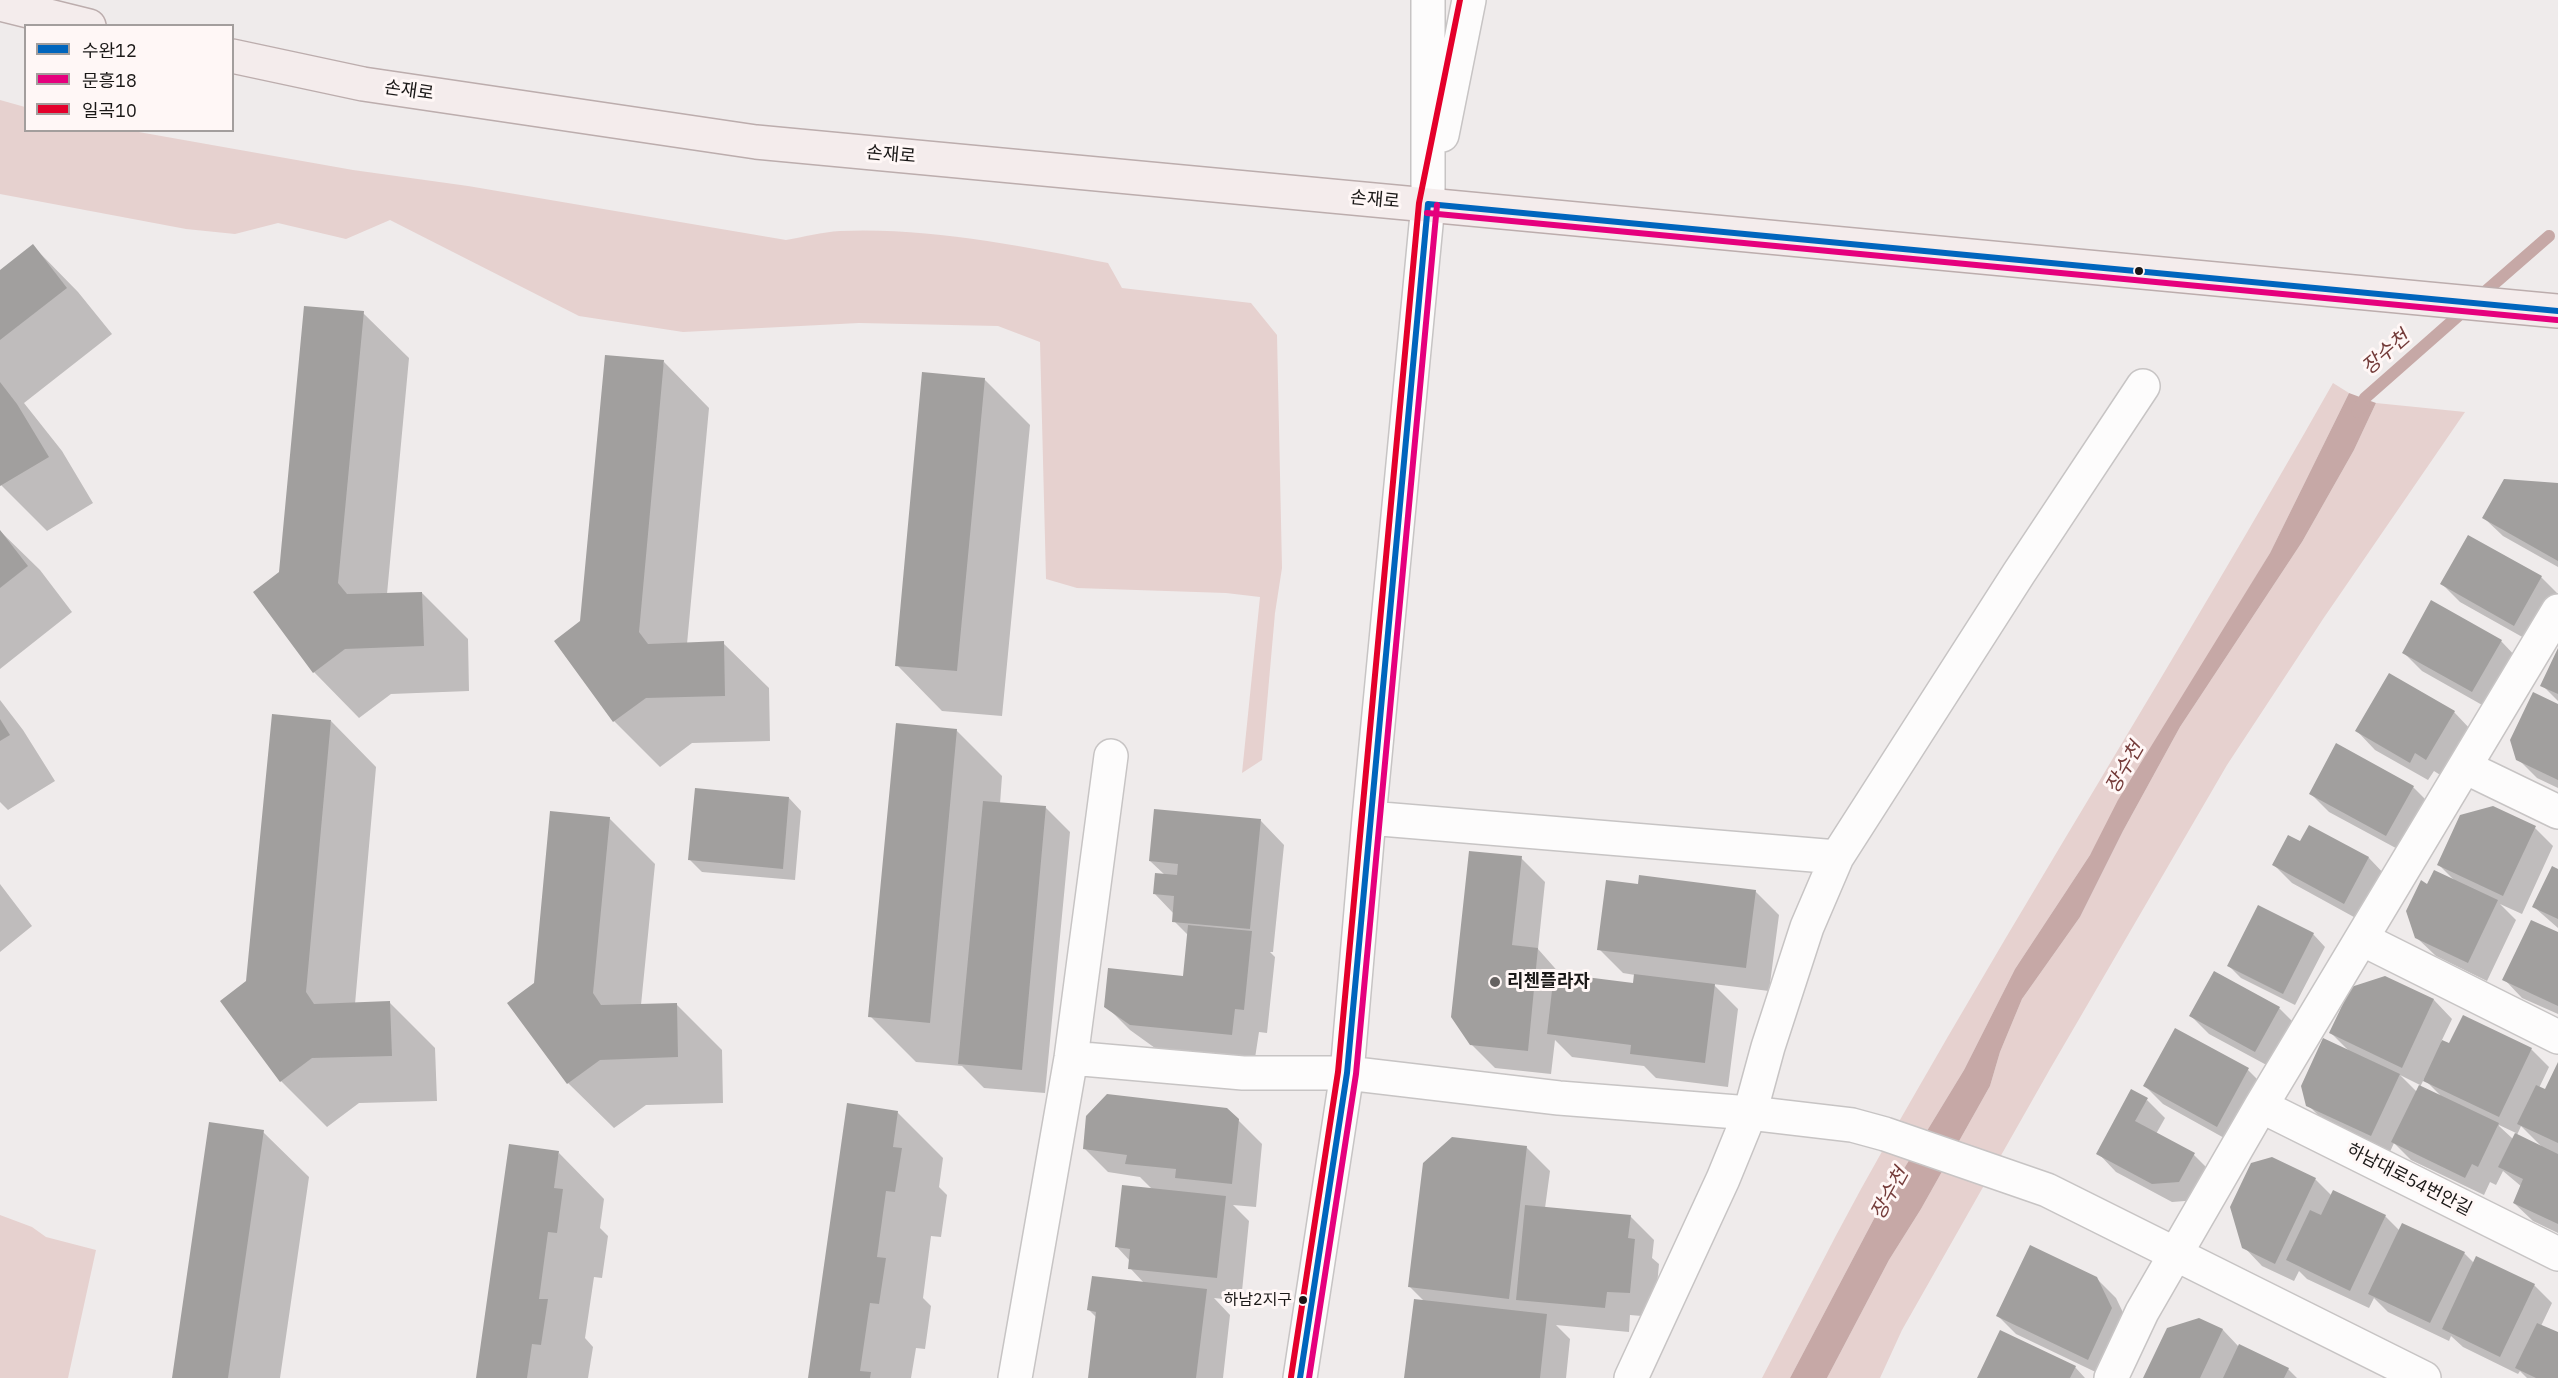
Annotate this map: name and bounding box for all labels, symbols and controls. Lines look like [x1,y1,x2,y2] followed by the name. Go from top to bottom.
[24,24,234,132] legend
[82,39,137,62] text: 수완12
[82,69,137,92] text: 문흥18
[383,77,435,105] street label: 손재로
[82,99,137,122] text: 일곡10
[865,142,917,168] street label: 손재로
[1349,187,1401,213] street label: 손재로
[2133,265,2145,277] unlabelled marker
[2357,326,2415,380] water label: 장수천
[2101,738,2149,798] water label: 장수천
[1507,971,1590,993] place label: 리첸플라자
[1488,975,1502,989] marker: 리첸플라자
[2343,1139,2475,1221] street label: 하남대로54번안길
[1866,1164,1914,1224] water label: 장수천
[1224,1290,1292,1310] place label: 하남2지구
[1297,1294,1309,1306] marker: 하남2지구

